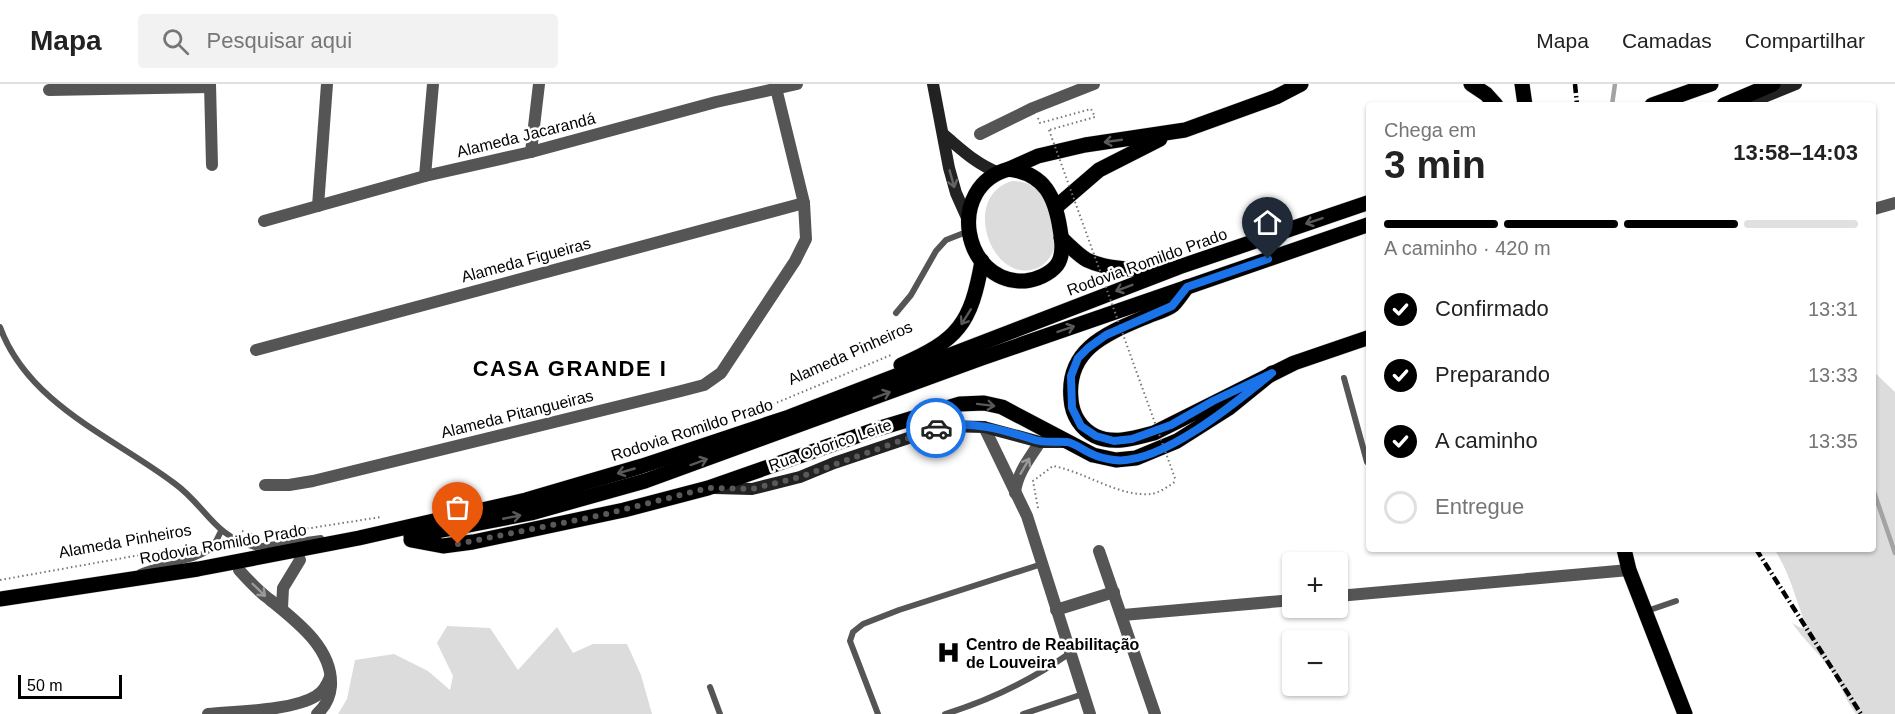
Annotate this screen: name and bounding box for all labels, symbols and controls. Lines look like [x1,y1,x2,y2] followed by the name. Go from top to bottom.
[138,14,558,68] search box
[30,25,102,56] text: Mapa
[159,25,192,58] icon: search
[207,28,352,53] text: Pesquisar aqui
[1536,29,1589,52] text: Mapa
[1622,29,1712,52] text: Camadas
[1745,29,1865,52] text: Compartilhar
[455,110,597,160] street label: Alameda Jacarandá
[1384,119,1476,141] text: Chega em
[1104,135,1123,146] one-way arrow
[1733,140,1858,165] text: 13:58–14:03
[1384,143,1486,186] text: 3 min
[947,169,958,188] one-way arrow
[1242,197,1293,259] pin
[1251,206,1284,239] icon: home
[1305,217,1324,228] one-way arrow
[1065,225,1229,299] street label: Rodovia Romildo Prado
[459,235,593,285] street label: Alameda Figueiras
[1384,237,1551,259] text: A caminho · 420 m
[1116,284,1134,295] one-way arrow
[1384,293,1417,326] icon: check
[1435,296,1549,321] text: Confirmado
[1808,298,1858,320] text: 13:31
[959,308,971,325] one-way arrow
[785,318,915,388] street label: Alameda Pinheiros
[1056,322,1075,333] one-way arrow
[473,356,667,381] district label: CASA GRANDE I
[1384,359,1417,392] icon: check
[1435,362,1550,387] text: Preparando
[1808,364,1858,386] text: 13:33
[439,387,595,441] street label: Alameda Pitangueiras
[873,389,891,400] one-way arrow
[609,396,775,464] street label: Rodovia Romildo Prado
[906,398,966,458] courier
[975,400,995,411] one-way arrow
[920,412,953,445] icon: car
[766,416,894,474] street label: Rua Odorico Leite
[1384,425,1417,458] icon: check
[1435,428,1538,453] text: A caminho
[1808,430,1858,452] text: 13:35
[689,455,708,466] one-way arrow
[1019,458,1031,475] one-way arrow
[617,466,636,477] one-way arrow
[432,482,483,544] pin
[441,491,474,524] icon: bag
[1435,494,1524,519] text: Entregue
[502,511,522,522] one-way arrow
[57,521,193,561] street label: Alameda Pinheiros
[138,521,308,567] street label: Rodovia Romildo Prado
[1282,552,1348,696] map controls
[1282,552,1348,618] button: +
[252,583,267,598] one-way arrow
[1282,630,1348,696] button: −
[966,636,1140,671] place label: Centro de Reabilitação de Louveira
[935,640,961,666] hospital icon: Centro de Reabilitação de Louveira
[18,672,122,700] scale bar
[27,677,63,694] text: 50 m

